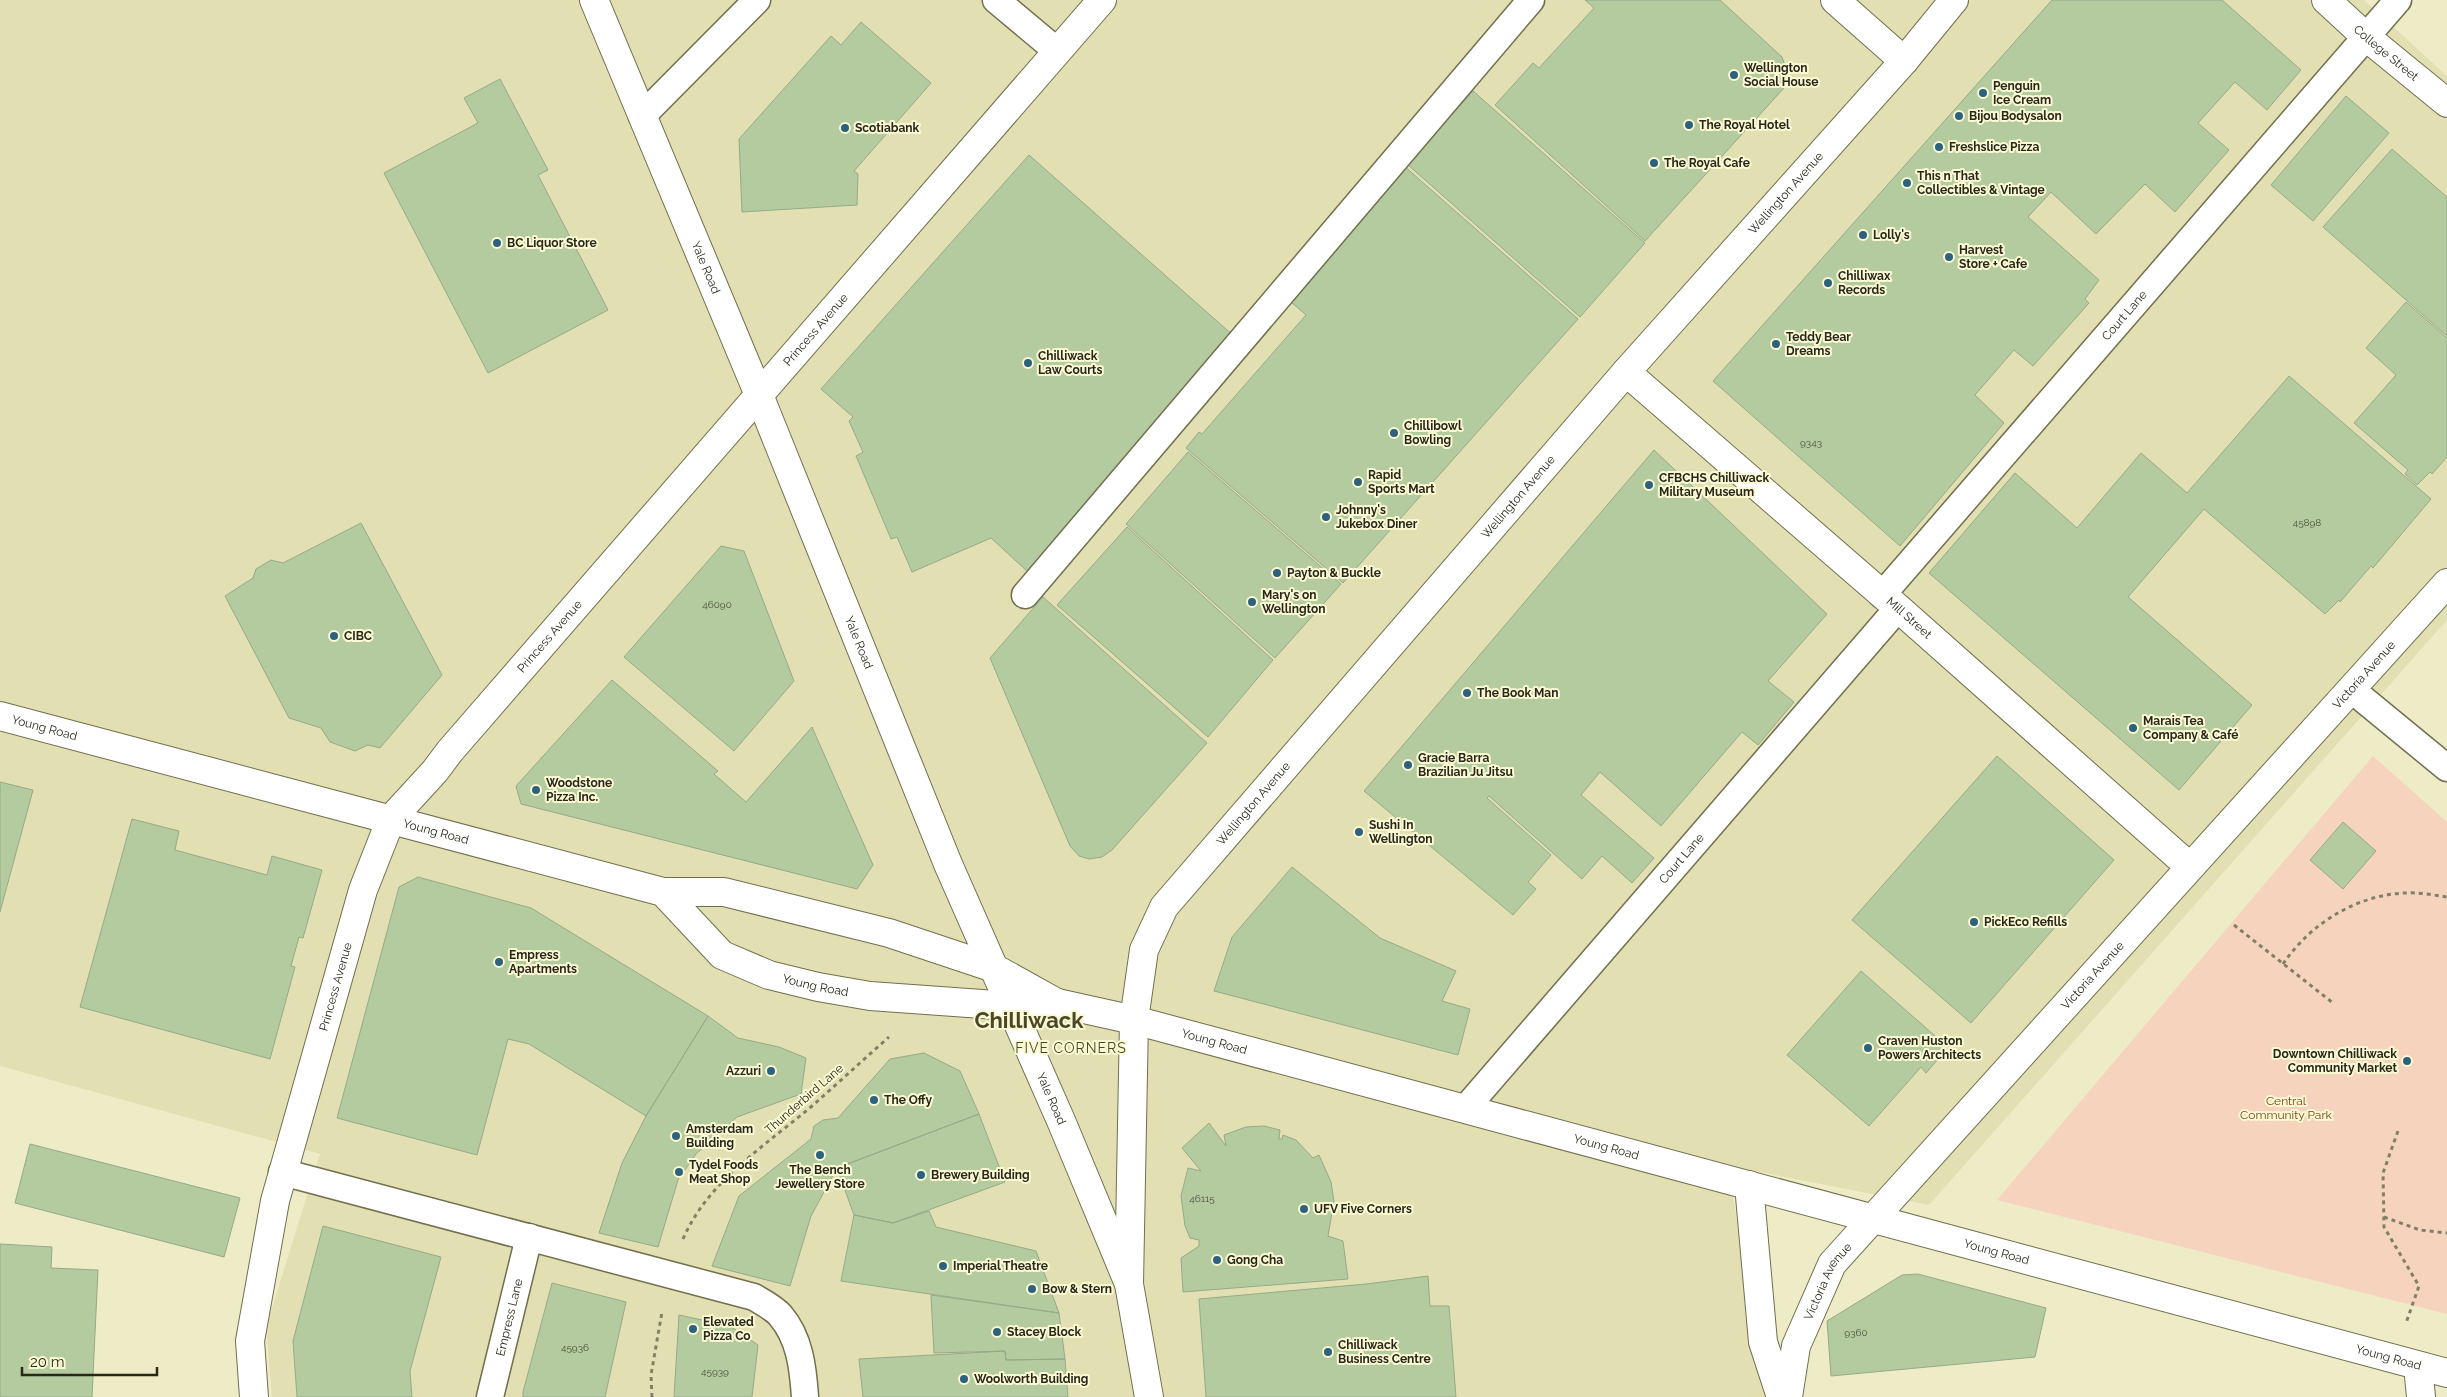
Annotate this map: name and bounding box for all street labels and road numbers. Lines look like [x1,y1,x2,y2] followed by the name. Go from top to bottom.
[2351,22,2421,84] street label: College Street
[1746,149,1826,237] street label: Wellington Avenue
[689,239,723,296] street label: Yale Road
[2099,288,2150,343] street label: Court Lane
[781,291,851,369] street label: Princess Avenue
[1478,452,1558,541] street label: Wellington Avenue
[1884,594,1935,642] street label: Mill Street
[514,597,585,675] street label: Princess Avenue
[842,614,876,671] street label: Yale Road
[2330,638,2398,712] street label: Victoria Avenue
[10,712,79,743] street label: Young Road
[1214,759,1293,848] street label: Wellington Avenue
[402,816,470,847] street label: Young Road
[1656,831,1707,886] street label: Court Lane
[2058,939,2127,1012] street label: Victoria Avenue
[316,941,355,1033] street label: Princess Avenue
[781,972,850,999] street label: Young Road
[1180,1026,1249,1057] street label: Young Road
[762,1061,846,1137] street label: Thunderbird Lane
[1034,1070,1069,1127] street label: Yale Road
[1572,1132,1641,1162] street label: Young Road
[1962,1236,2031,1267] street label: Young Road
[1801,1240,1855,1322] street label: Victoria Avenue
[493,1277,526,1357] street label: Empress Lane
[2354,1342,2423,1373] street label: Young Road

